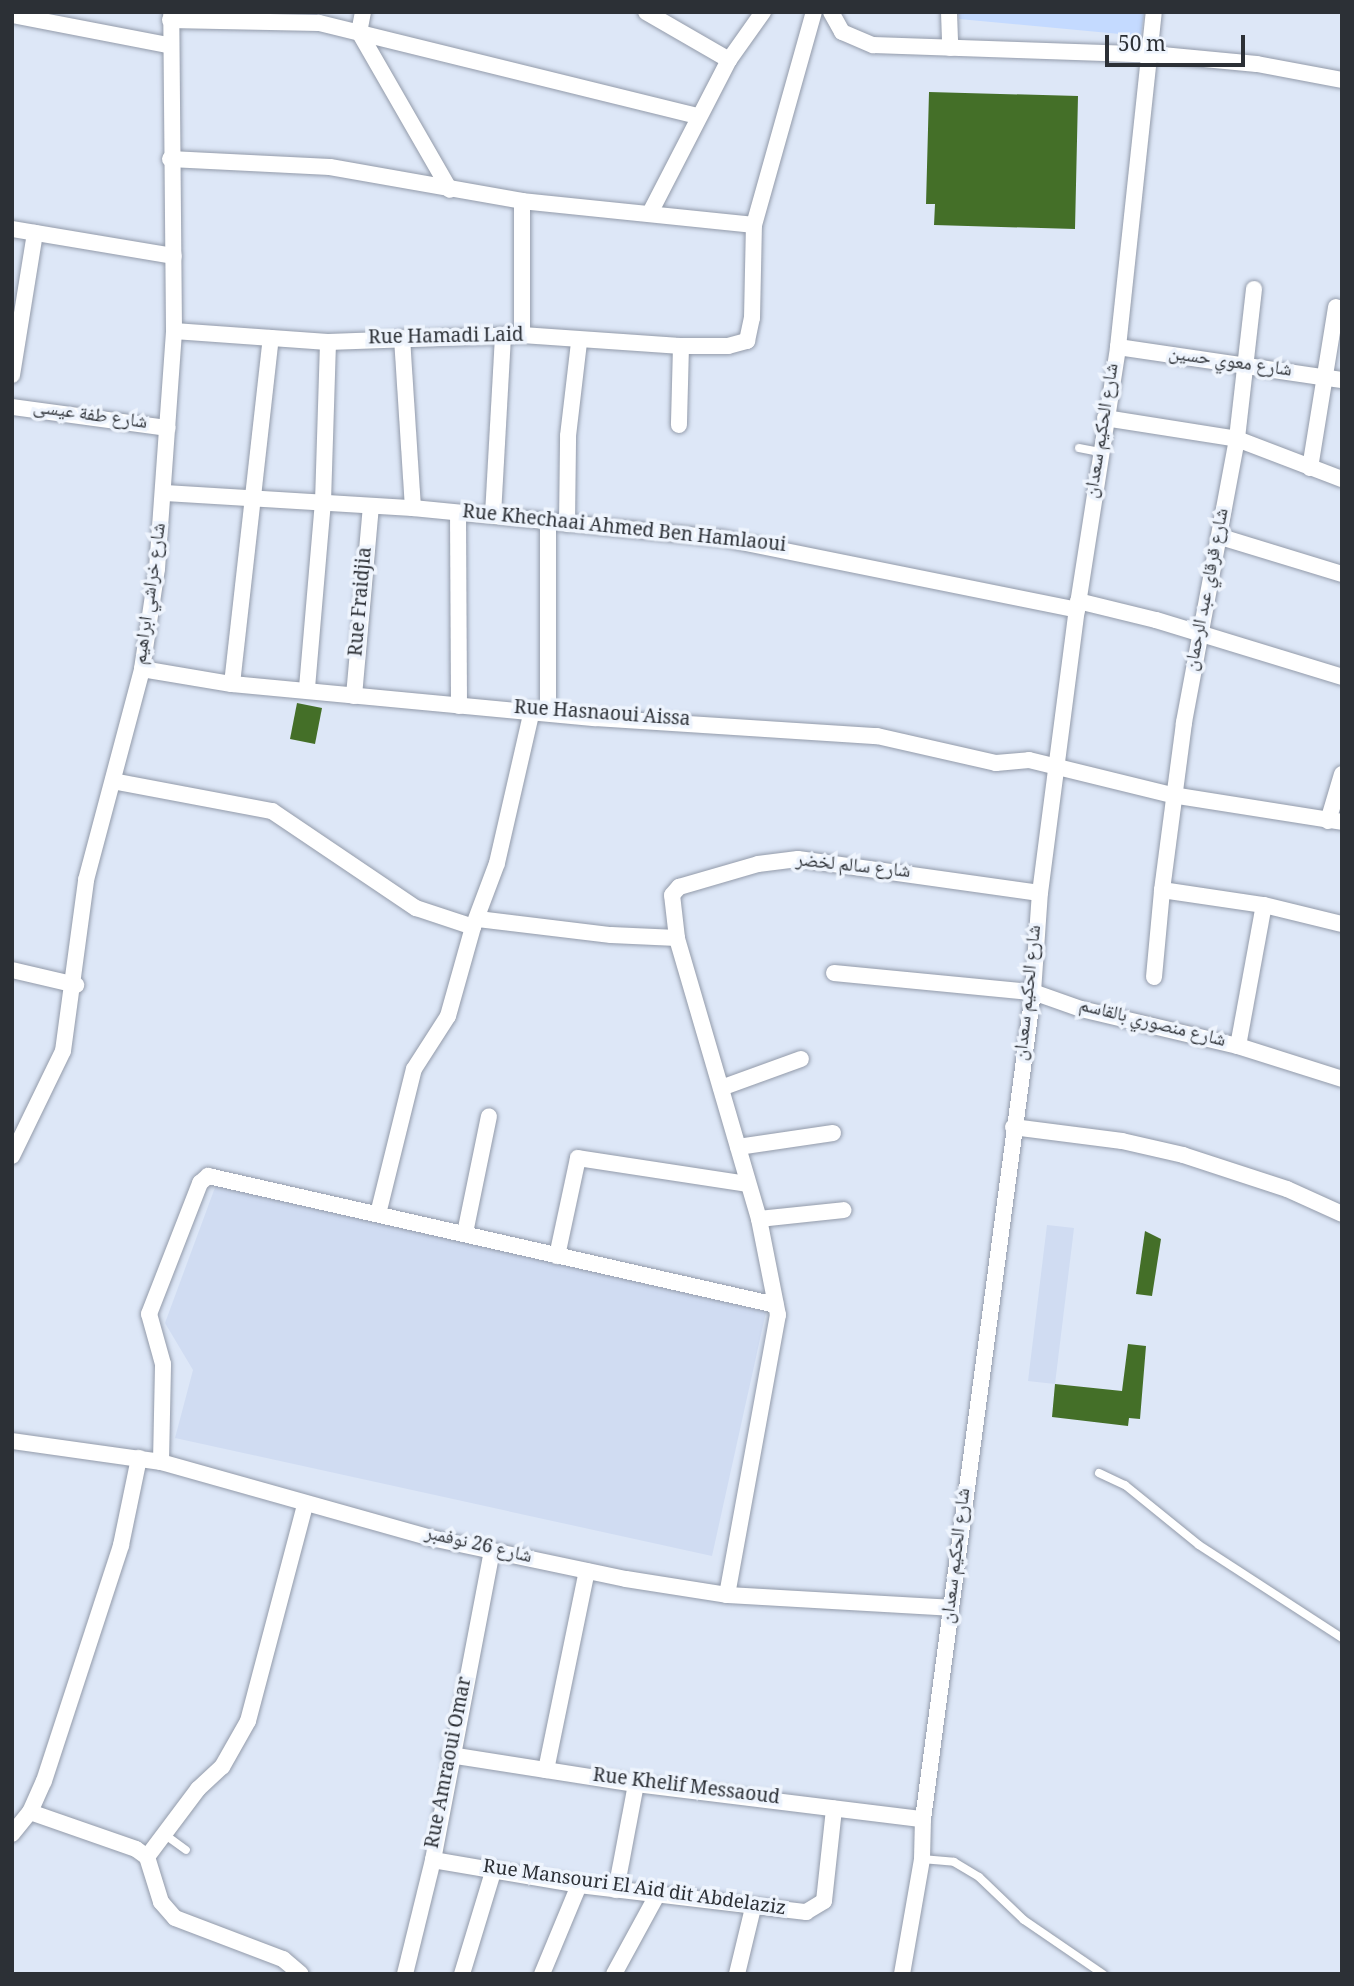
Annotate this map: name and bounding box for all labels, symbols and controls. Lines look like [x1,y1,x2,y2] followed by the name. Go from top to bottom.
[1109,21,1249,65] scale bar
[1118,29,1166,64] text: 50 m
[368,326,524,352] street label: Rue Hamadi Laid
[1167,344,1293,384] street label: شارع معوي حسين
[1082,362,1126,500] street label: شارع الحكيم سعدان
[31,398,149,436] street label: شارع طفة عيسى
[461,503,787,559] street label: Rue Khechaai Ahmed Ben Hamlaoui
[1182,507,1236,673] street label: شارع قرقاي عبد الرحمان
[131,522,173,666] street label: شارع خراشي ابراهيم
[347,546,379,658] street label: Rue Fraidjia
[513,698,691,734] street label: Rue Hasnaoui Aissa
[795,851,911,885] street label: شارع سالم لخضر
[1012,924,1048,1062] street label: شارع الحكيم سعدان
[1076,996,1228,1054] street label: شارع منصوري بالقاسم
[938,1487,978,1625] street label: شارع الحكيم سعدان
[422,1524,534,1570] street label: شارع 26 نوفمبر
[423,1675,479,1851] street label: Rue Amraoui Omar
[591,1766,781,1812] street label: Rue Khelif Messaoud
[481,1857,787,1923] street label: Rue Mansouri El Aid dit Abdelaziz

